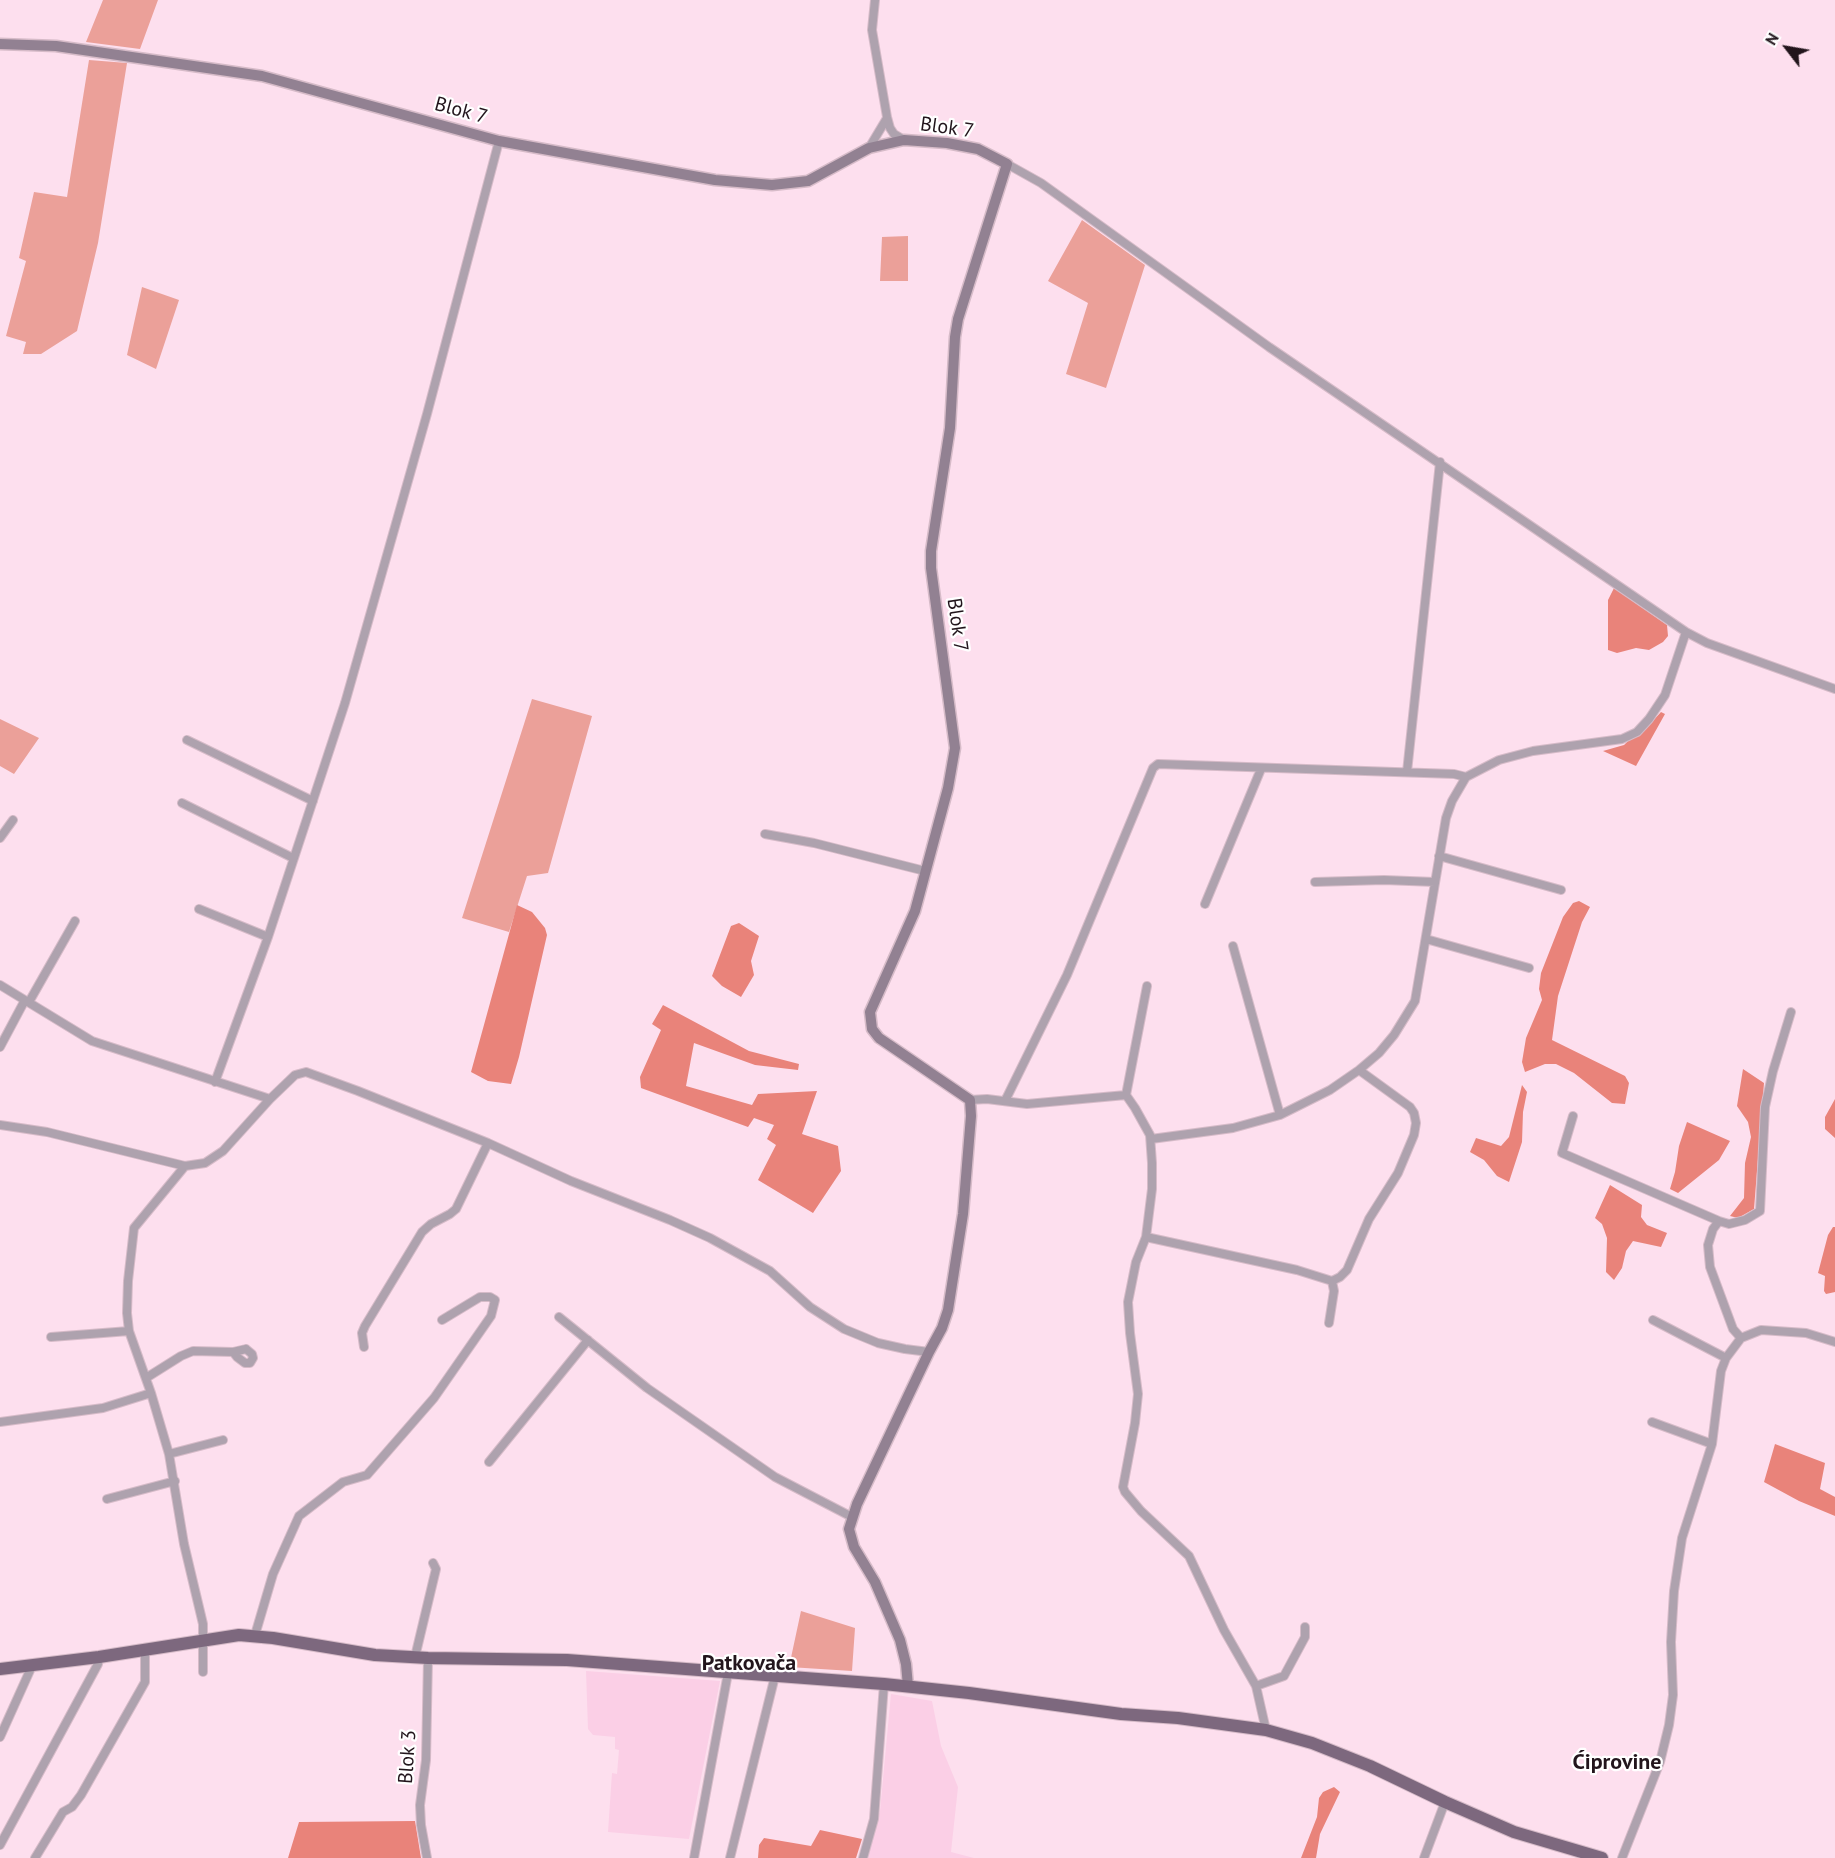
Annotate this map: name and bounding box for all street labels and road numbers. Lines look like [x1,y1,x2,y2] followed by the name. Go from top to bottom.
[432,92,490,130] street label: Blok 7
[919,112,975,144] street label: Blok 7
[941,597,973,653] street label: Blok 7
[394,1729,422,1785] street label: Blok 3

